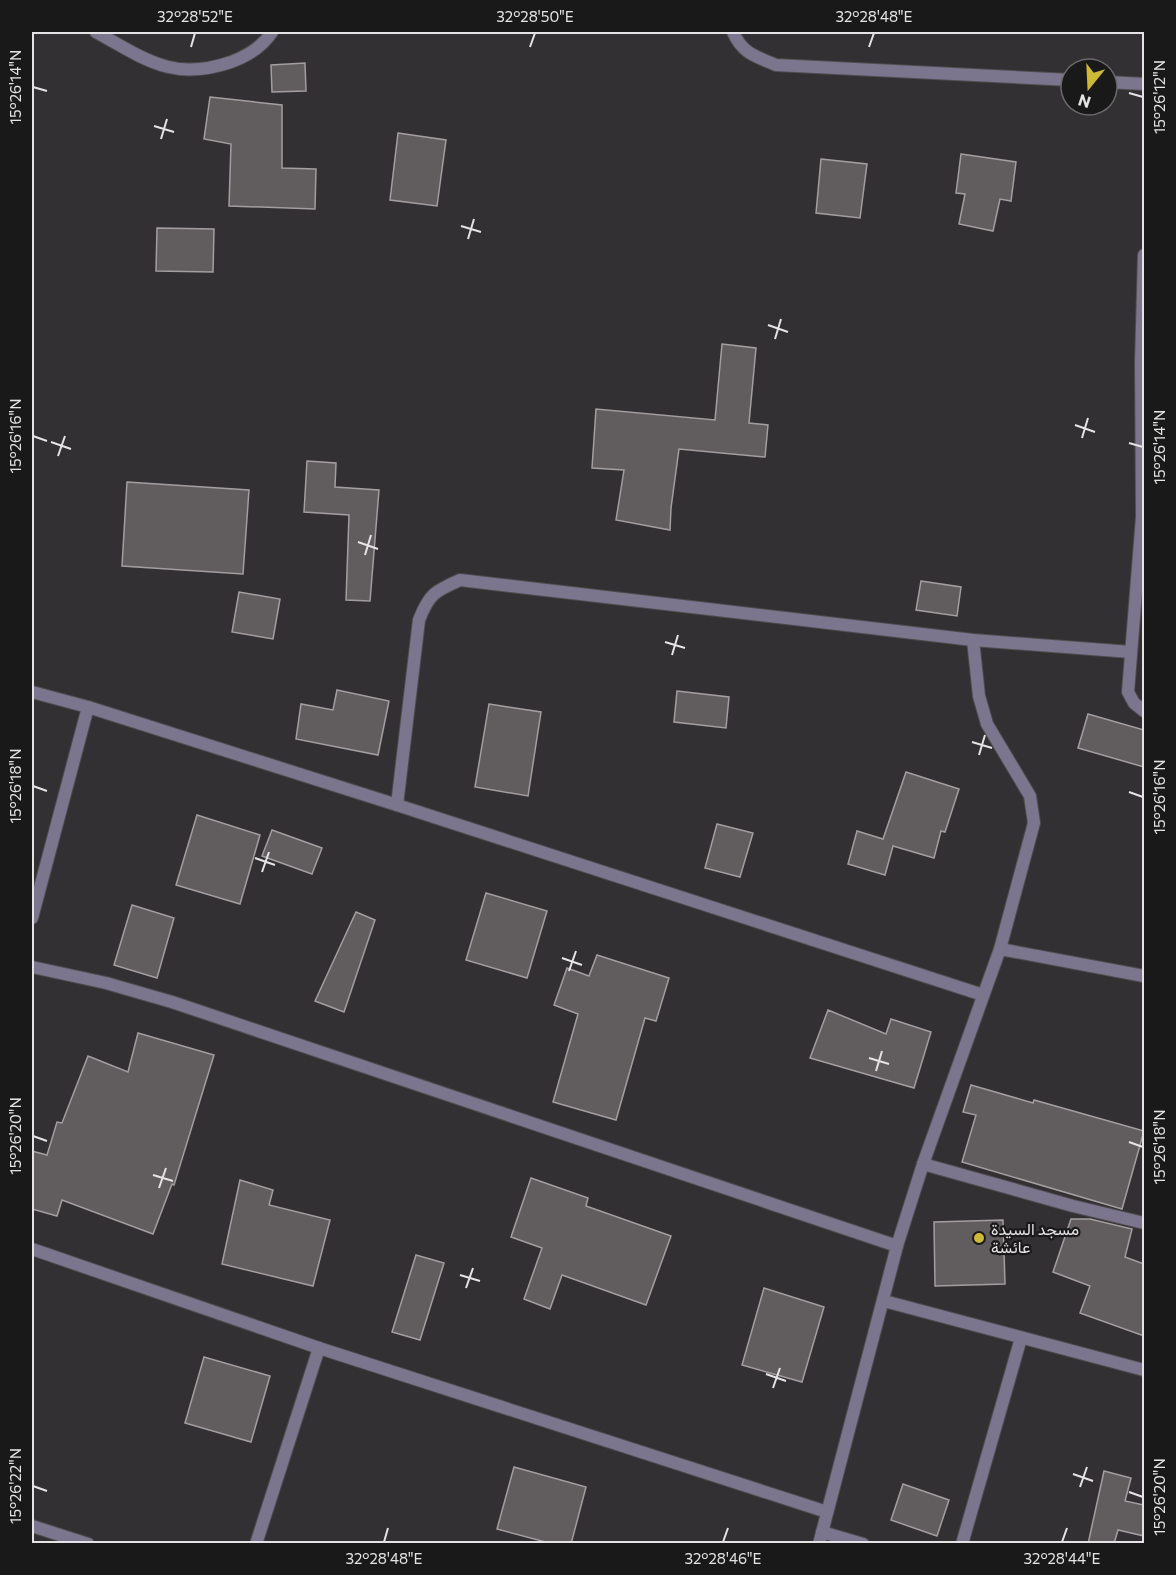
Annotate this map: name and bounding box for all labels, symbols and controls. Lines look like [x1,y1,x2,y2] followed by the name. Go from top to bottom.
[157,7,233,25] text: 32°28'52"E
[496,7,574,25] text: 32°28'50"E
[835,7,913,25] text: 32°28'48"E
[6,50,24,124] text: 15°26'14"N
[1059,57,1119,117] north arrow
[1150,60,1168,134] text: 15°26'12"N
[1076,91,1093,113] text: N
[6,399,24,473] text: 15°26'16"N
[1150,410,1168,484] text: 15°26'14"N
[6,749,24,823] text: 15°26'18"N
[1150,760,1168,834] text: 15°26'16"N
[6,1097,24,1175] text: 15°26'20"N
[1150,1110,1168,1184] text: 15°26'18"N
[991,1219,1079,1256] place label: مسجد السيدة عائشة
[972,1231,986,1245] marker: مسجد السيدة عائشة
[6,1448,24,1524] text: 15°26'22"N
[1150,1458,1168,1536] text: 15°26'20"N
[345,1549,423,1567] text: 32°28'48"E
[684,1549,762,1567] text: 32°28'46"E
[1024,1549,1101,1567] text: 32°28'44"E

